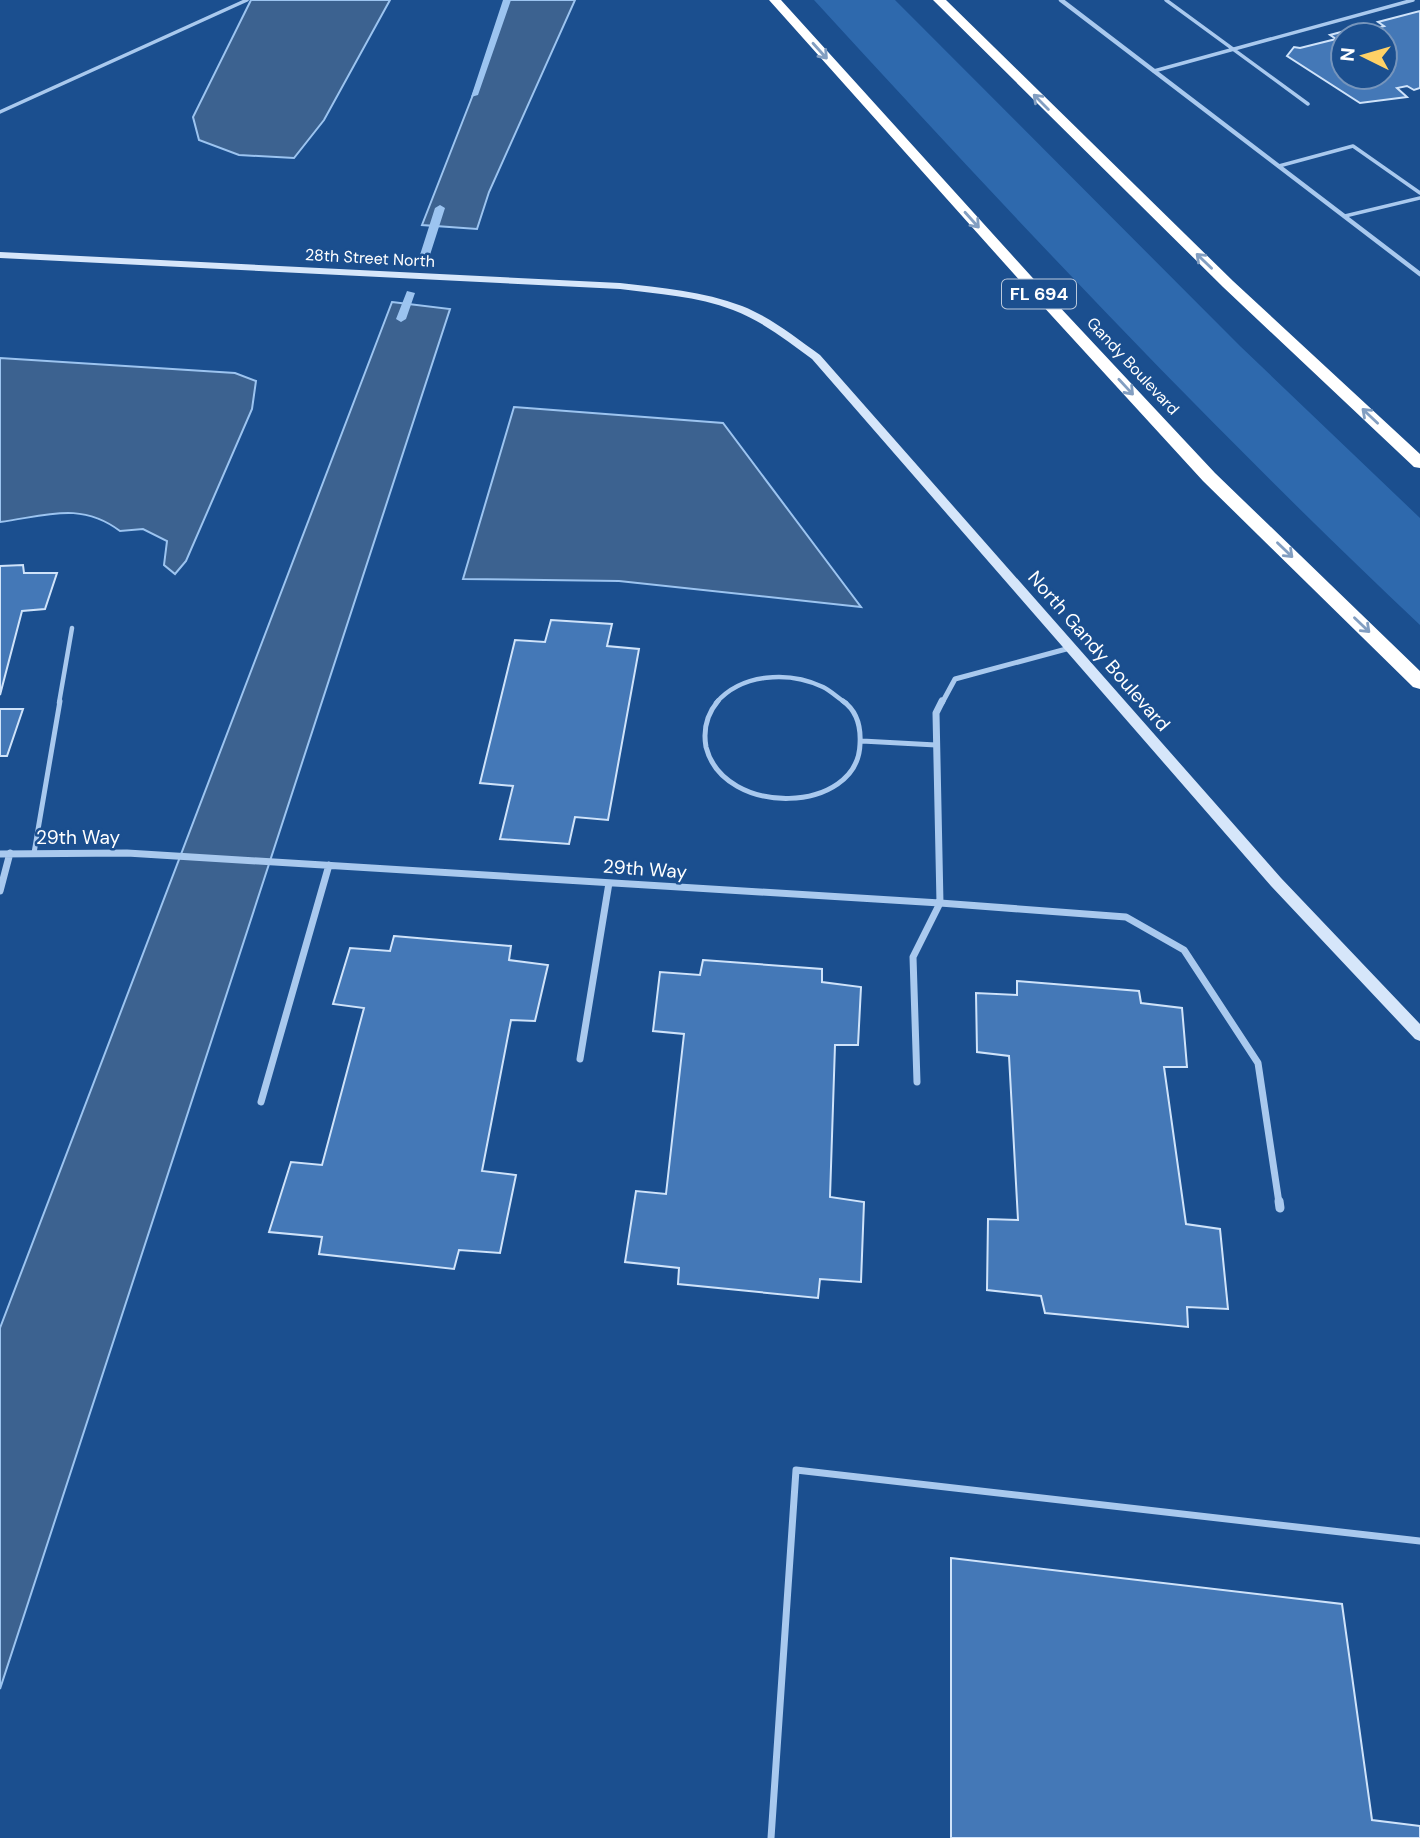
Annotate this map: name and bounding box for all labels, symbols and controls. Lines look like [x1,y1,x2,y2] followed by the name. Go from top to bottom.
[1329,21,1399,91] north arrow
[812,42,828,60] one-way arrow
[1335,47,1361,63] text: N
[1033,93,1050,110] one-way arrow
[964,211,980,229] one-way arrow
[305,244,435,272] street label: 28th Street North
[1196,252,1213,269] one-way arrow
[1002,280,1076,308] road number: FL 694
[1082,313,1184,419] street label: Gandy Boulevard
[1118,379,1135,396] one-way arrow
[1362,408,1379,425] one-way arrow
[1276,542,1293,559] one-way arrow
[1022,566,1176,736] street label: North Gandy Boulevard
[1353,617,1370,634] one-way arrow
[36,825,121,850] street label: 29th Way
[602,854,688,884] street label: 29th Way

